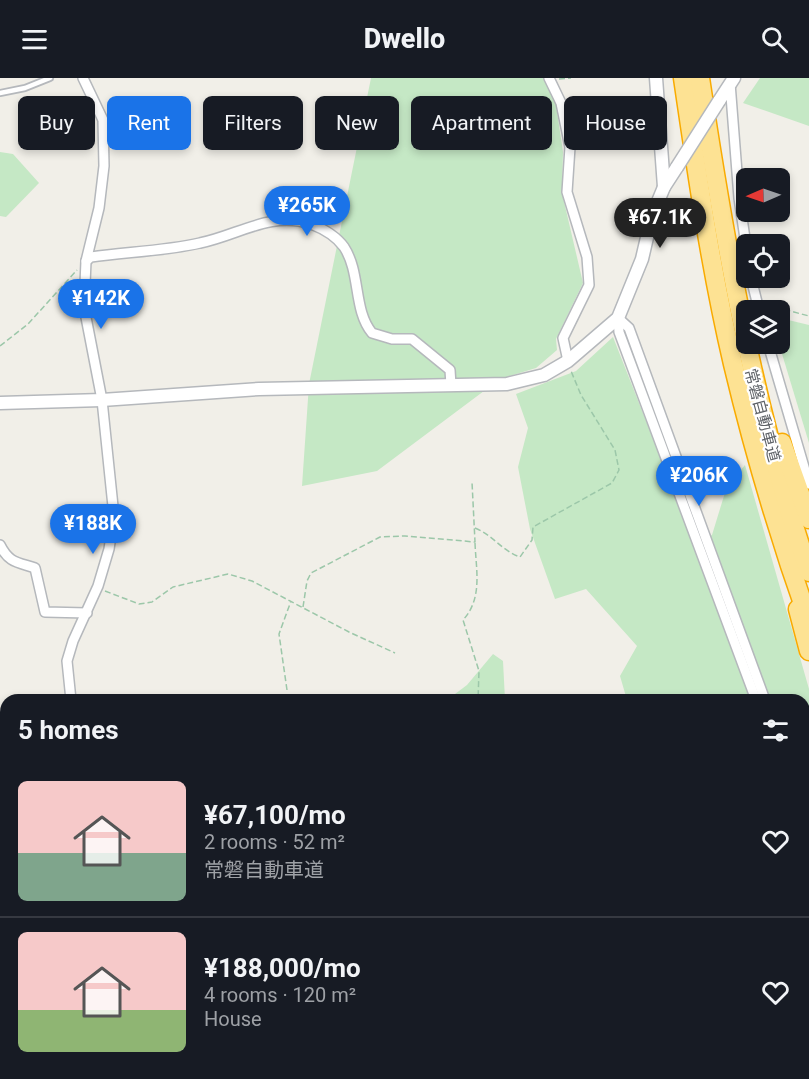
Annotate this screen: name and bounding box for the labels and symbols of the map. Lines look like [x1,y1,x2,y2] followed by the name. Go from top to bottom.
[736,168,790,222] north arrow
[265,186,349,237] pin: ¥265K
[611,198,709,249] pin: ¥67.1K
[59,279,143,330] pin: ¥142K
[741,366,784,464] street label: 常磐自動車道
[657,456,741,507] pin: ¥206K
[51,504,135,555] pin: ¥188K

